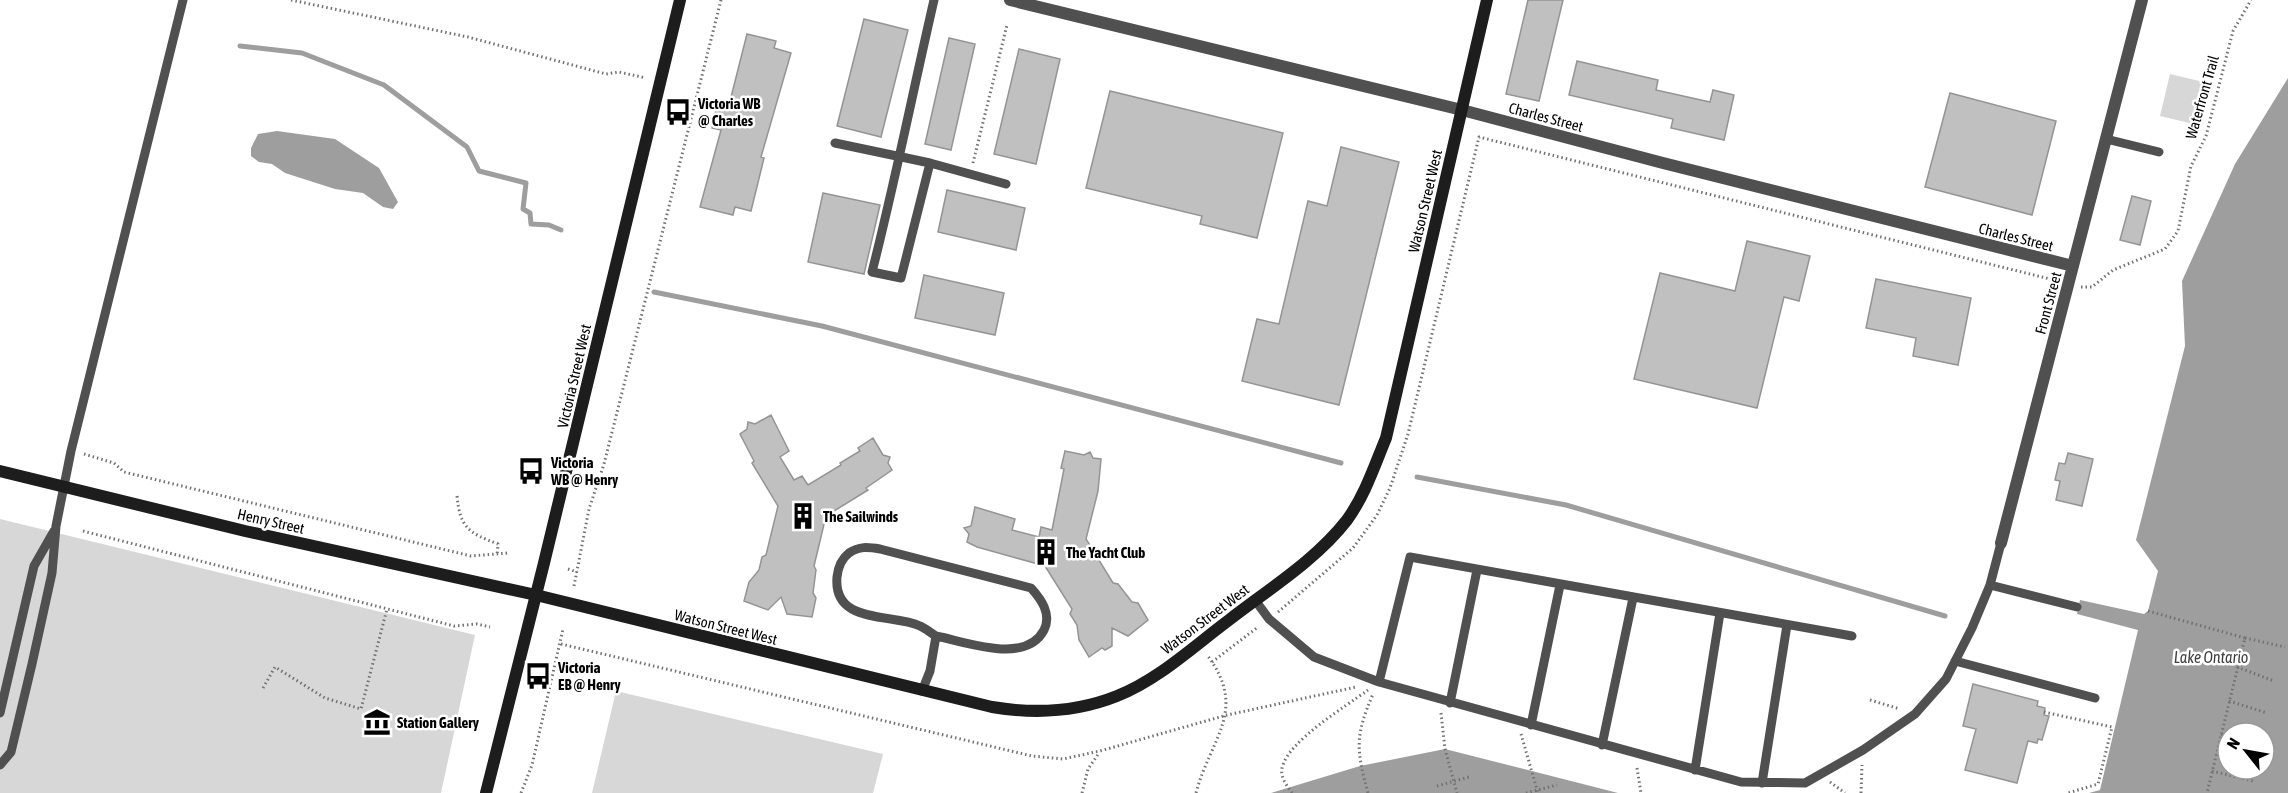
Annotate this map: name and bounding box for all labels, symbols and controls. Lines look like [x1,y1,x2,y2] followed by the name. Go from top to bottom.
[2182,53,2222,141] street label: Waterfront Trail
[697,95,761,129] place label: Victoria WB @ Charles
[663,97,693,127] bus stop icon: Victoria WB @ Charles
[1507,99,1585,135] street label: Charles Street
[1405,148,1445,254] street label: Watson Street West
[1977,220,2055,254] street label: Charles Street
[2032,270,2064,336] street label: Front Street
[554,322,594,430] street label: Victoria Street West
[550,454,619,488] place label: Victoria WB @ Henry
[516,456,546,486] bus stop icon: Victoria WB @ Henry
[788,501,818,531] building icon: The Sailwinds
[236,505,306,537] street label: Henry Street
[823,508,899,525] place label: The Sailwinds
[1031,537,1061,567] building icon: The Yacht Club
[1066,544,1145,561] place label: The Yacht Club
[1158,581,1252,657] street label: Watson Street West
[673,606,779,648] street label: Watson Street West
[2174,648,2248,666] water label: Lake Ontario
[557,659,622,693] place label: Victoria EB @ Henry
[523,661,553,691] bus stop icon: Victoria EB @ Henry
[362,707,392,737] museum icon: Station Gallery
[397,714,480,731] place label: Station Gallery
[2216,721,2276,781] north arrow
[2223,735,2243,752] text: N

